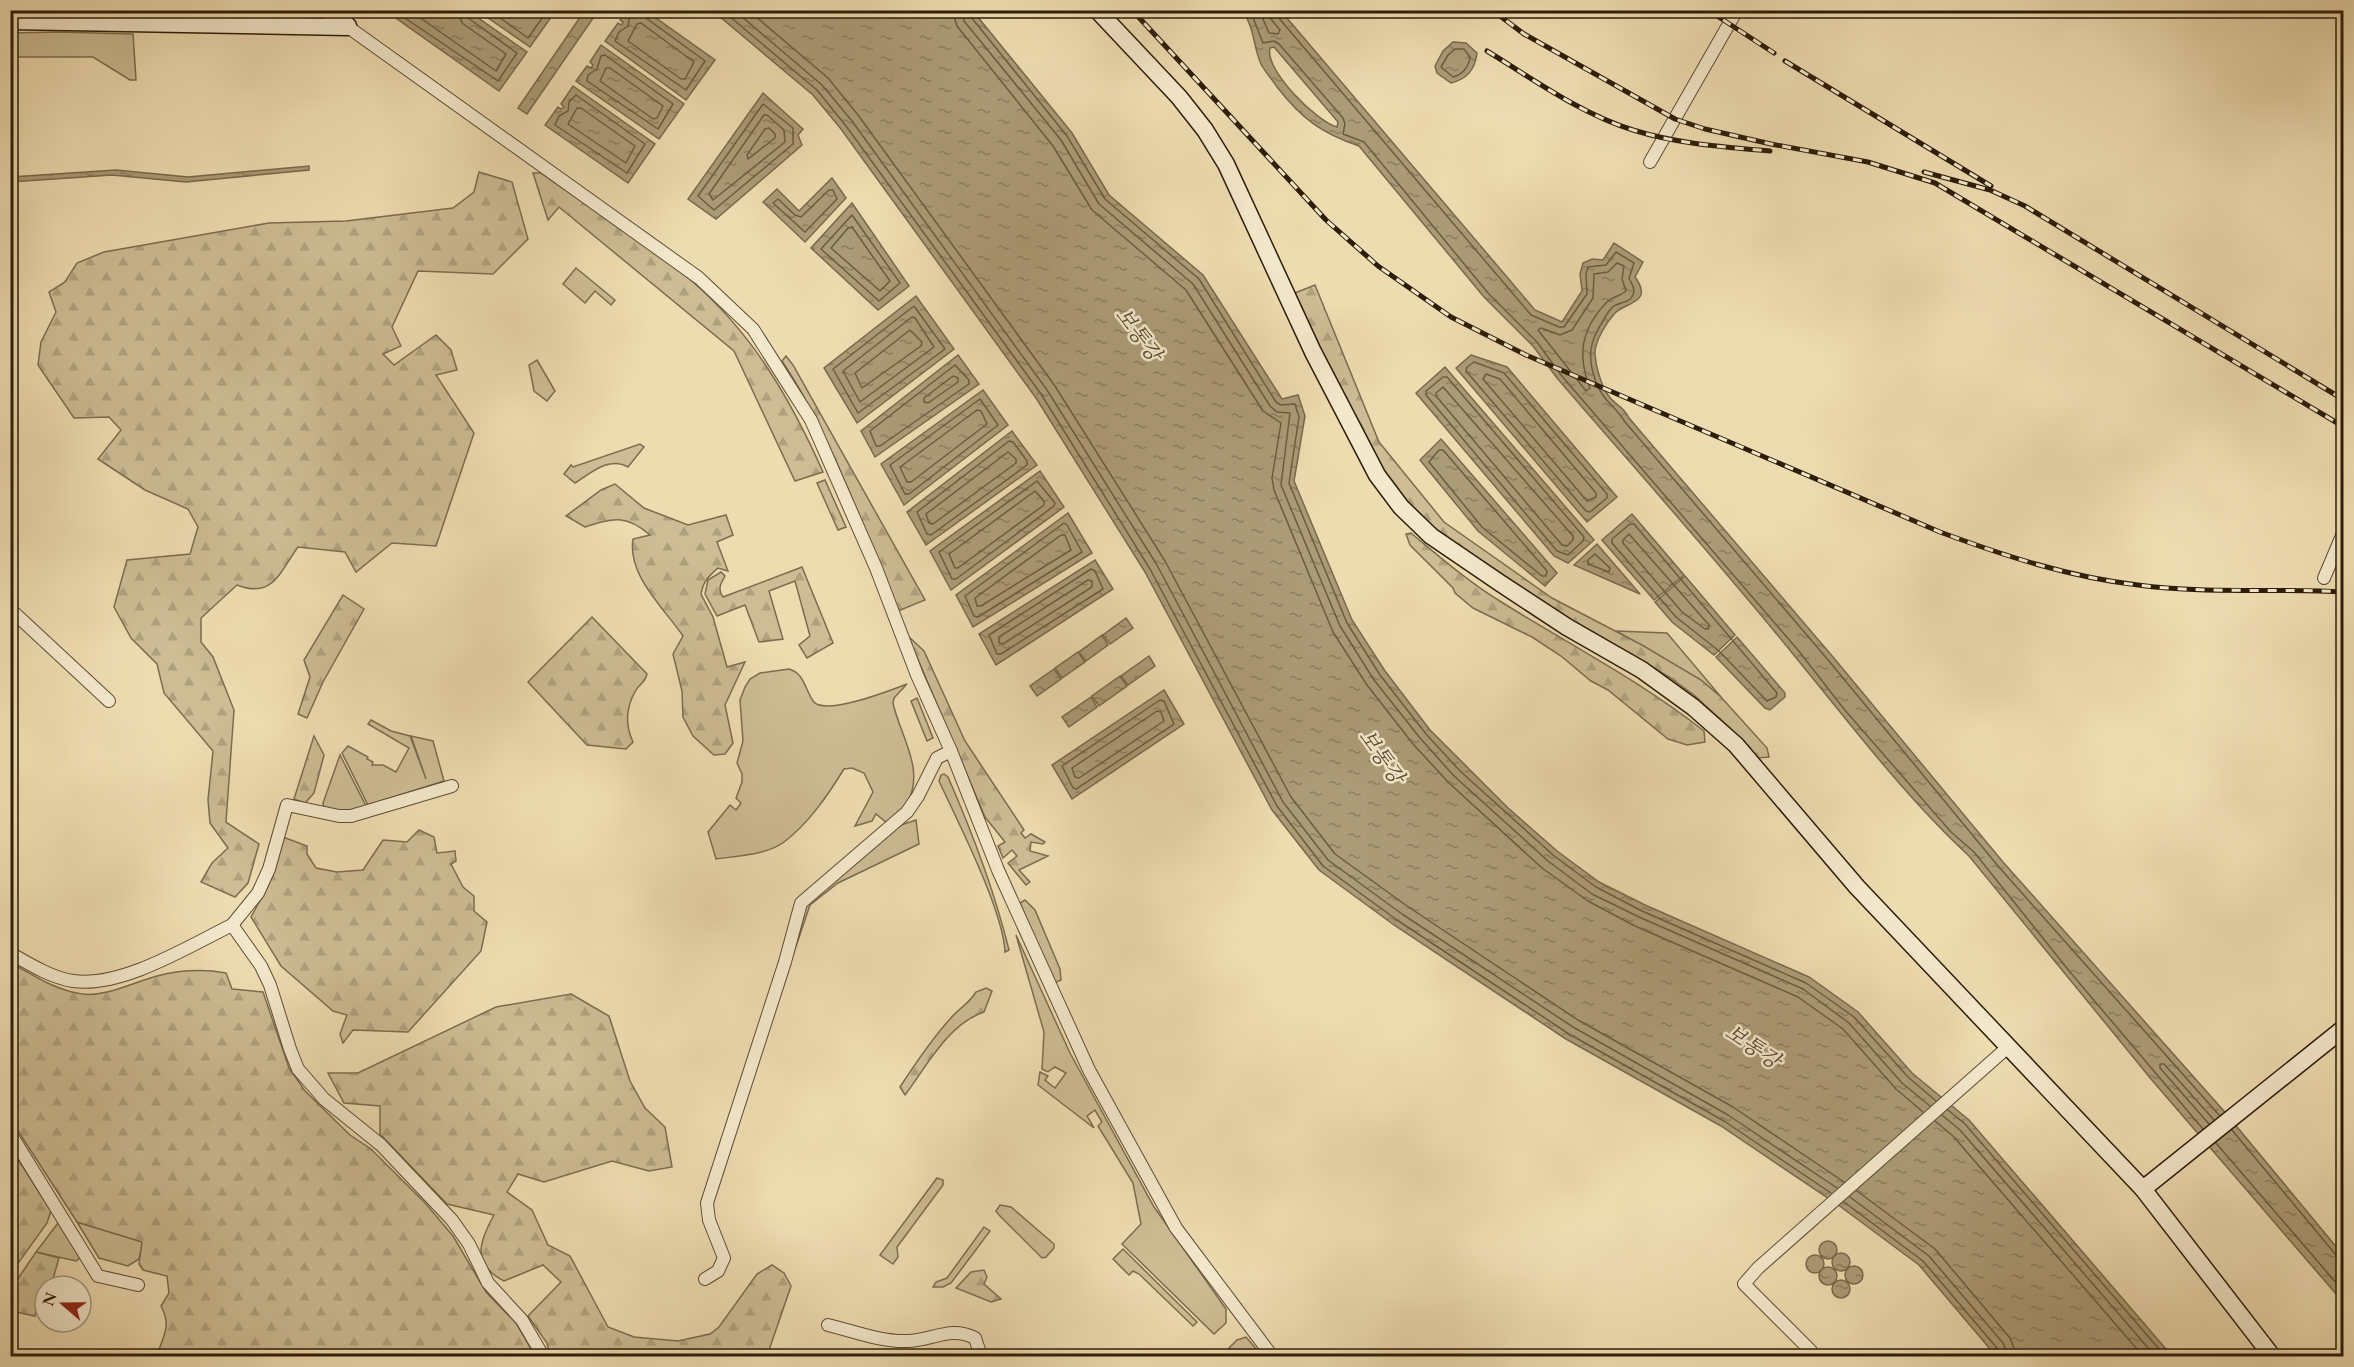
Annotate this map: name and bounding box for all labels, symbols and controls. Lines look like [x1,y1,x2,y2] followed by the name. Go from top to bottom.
[1110,302,1170,369] water label: 보통강
[1353,723,1412,791] water label: 보통강
[1720,1018,1788,1076] water label: 보통강
[33,1274,93,1334] north arrow
[37,1289,61,1309] text: N

